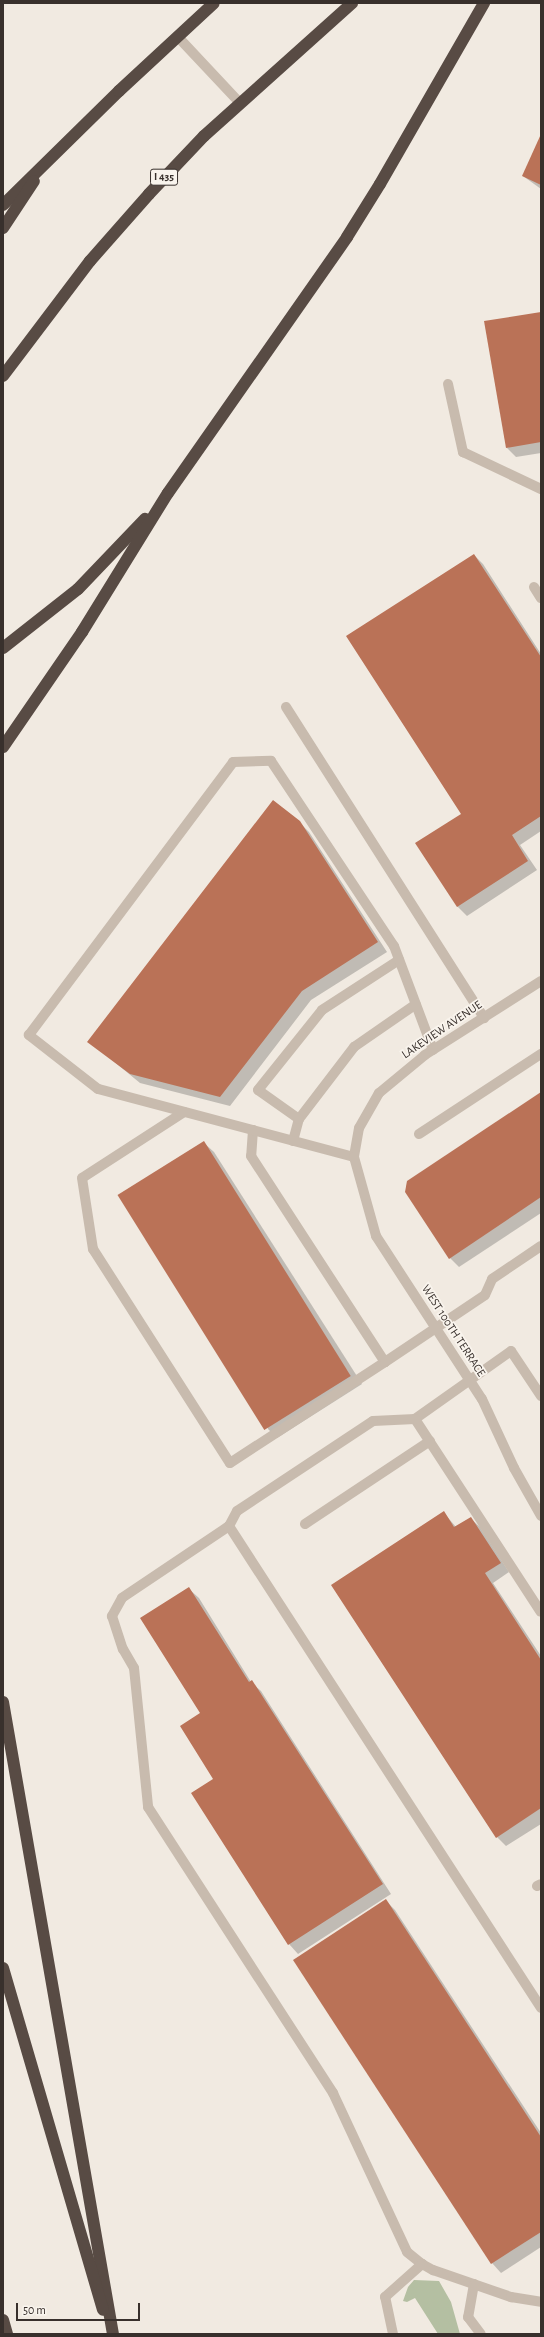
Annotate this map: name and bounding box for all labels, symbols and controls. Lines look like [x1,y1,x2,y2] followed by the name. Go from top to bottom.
[150,168,178,186] road number: I 435
[399,998,485,1062] street label: LAKEVIEW AVENUE
[418,1282,488,1380] street label: WEST 100TH TERRACE
[18,2295,142,2321] scale bar
[23,2304,46,2316] text: 50 m

